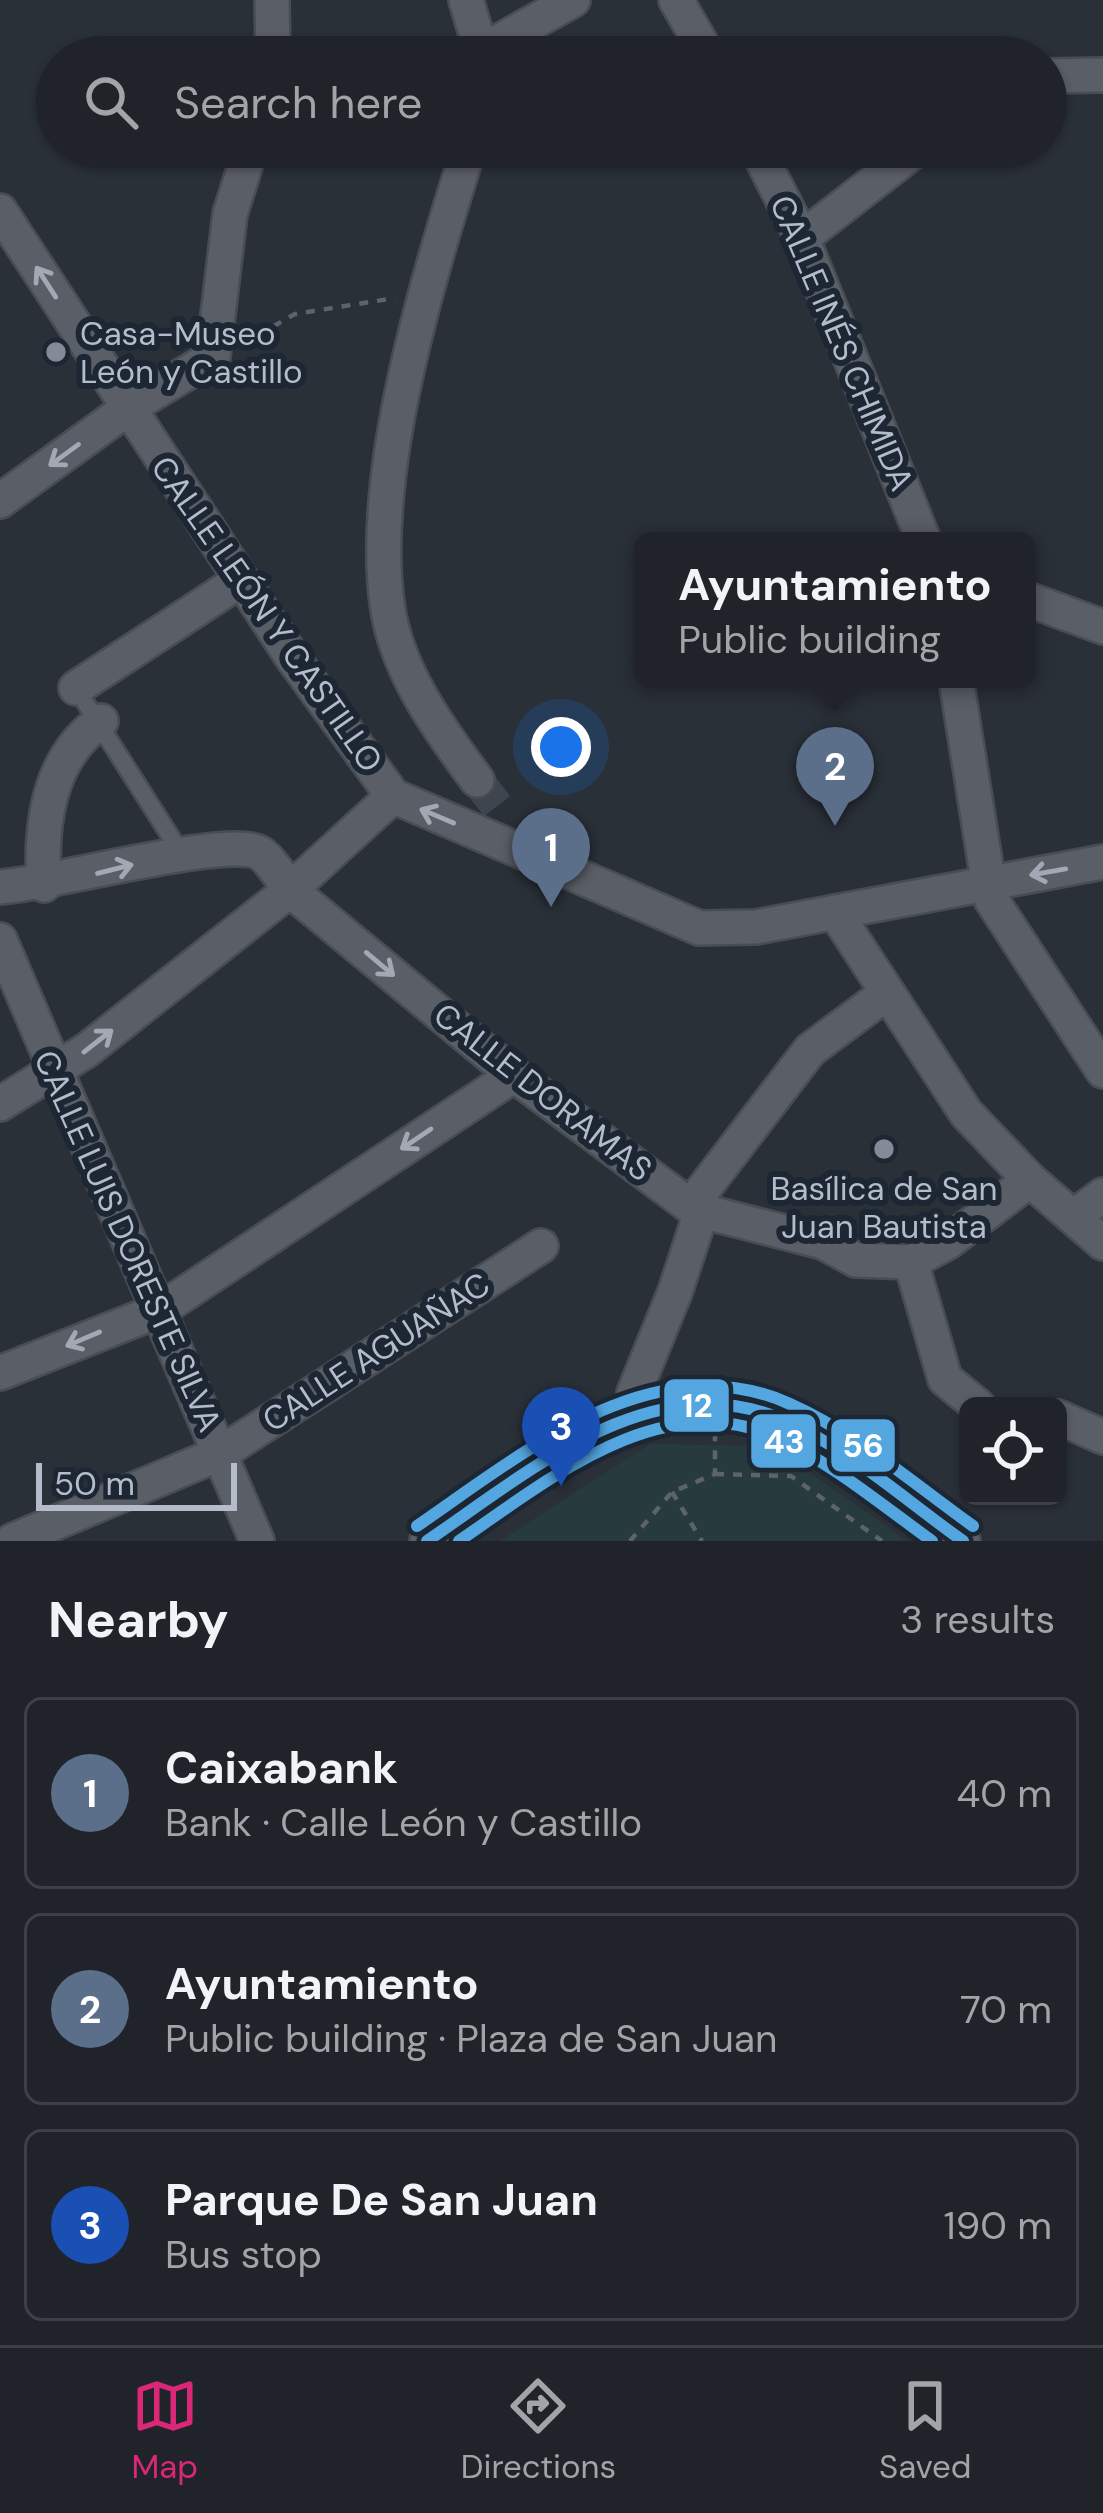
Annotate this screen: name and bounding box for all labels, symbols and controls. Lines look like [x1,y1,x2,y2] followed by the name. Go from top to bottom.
[36,36,1067,168] search box
[78,69,144,135] icon: search
[174,73,422,132] text: Search here
[760,189,924,497] street label: CALLE INÉS CHIMIDA
[33,266,58,300] one-way arrow
[80,312,302,393] place label: Casa-Museo León y Castillo
[43,339,69,365] marker: Casa-Museo León y Castillo
[48,442,81,468] one-way arrow
[141,448,393,780] street label: CALLE LEÓN Y CASTILLO
[634,532,1036,688] popup
[678,555,992,614] text: Ayuntamiento
[678,614,941,665] text: Public building
[531,717,591,777] your location
[796,727,874,826] pin: 2
[420,803,456,825] one-way arrow
[512,808,590,907] pin: 1
[96,857,134,879] one-way arrow
[1029,862,1068,884] one-way arrow
[364,950,396,976] one-way arrow
[425,993,661,1191] street label: CALLE DORAMAS
[81,1028,113,1055] one-way arrow
[24,1044,232,1438] street label: CALLE LUIS DORESTE SILVA
[400,1127,434,1152] one-way arrow
[871,1136,897,1162] marker: Basílica de San Juan Bautista
[771,1167,997,1248] place label: Basílica de San Juan Bautista
[254,1263,498,1441] street label: CALLE AGUAÑAC
[65,1330,102,1351] one-way arrow
[662,1377,731,1434] line badge: 12
[681,1384,713,1427] text: 12
[522,1387,600,1486] pin: 3
[959,1397,1067,1505] map controls
[959,1397,1067,1505] button: locate
[749,1412,818,1470] line badge: 43
[829,1417,897,1474] line badge: 56
[763,1420,805,1463] text: 43
[842,1424,884,1467] text: 56
[36,1457,237,1510] scale bar
[54,1462,135,1505] text: 50 m
[48,1586,229,1653] text: Nearby
[900,1594,1055,1645] text: 3 results
[165,1738,398,1797] text: Caixabank
[83,1768,97,1819] text: 1
[957,1768,1052,1819] text: 40 m
[165,1797,642,1848] text: Bank · Calle León y Castillo
[165,1954,479,2013] text: Ayuntamiento
[79,1984,101,2035] text: 2
[960,1984,1052,2035] text: 70 m
[165,2013,777,2064] text: Public building · Plaza de San Juan
[165,2170,598,2229] text: Parque De San Juan
[78,2200,102,2251] text: 3
[944,2200,1052,2251] text: 190 m
[165,2229,322,2280] text: Bus stop
[131,2373,198,2488] tab: Map
[461,2373,616,2488] tab: Directions
[879,2373,972,2488] tab: Saved

